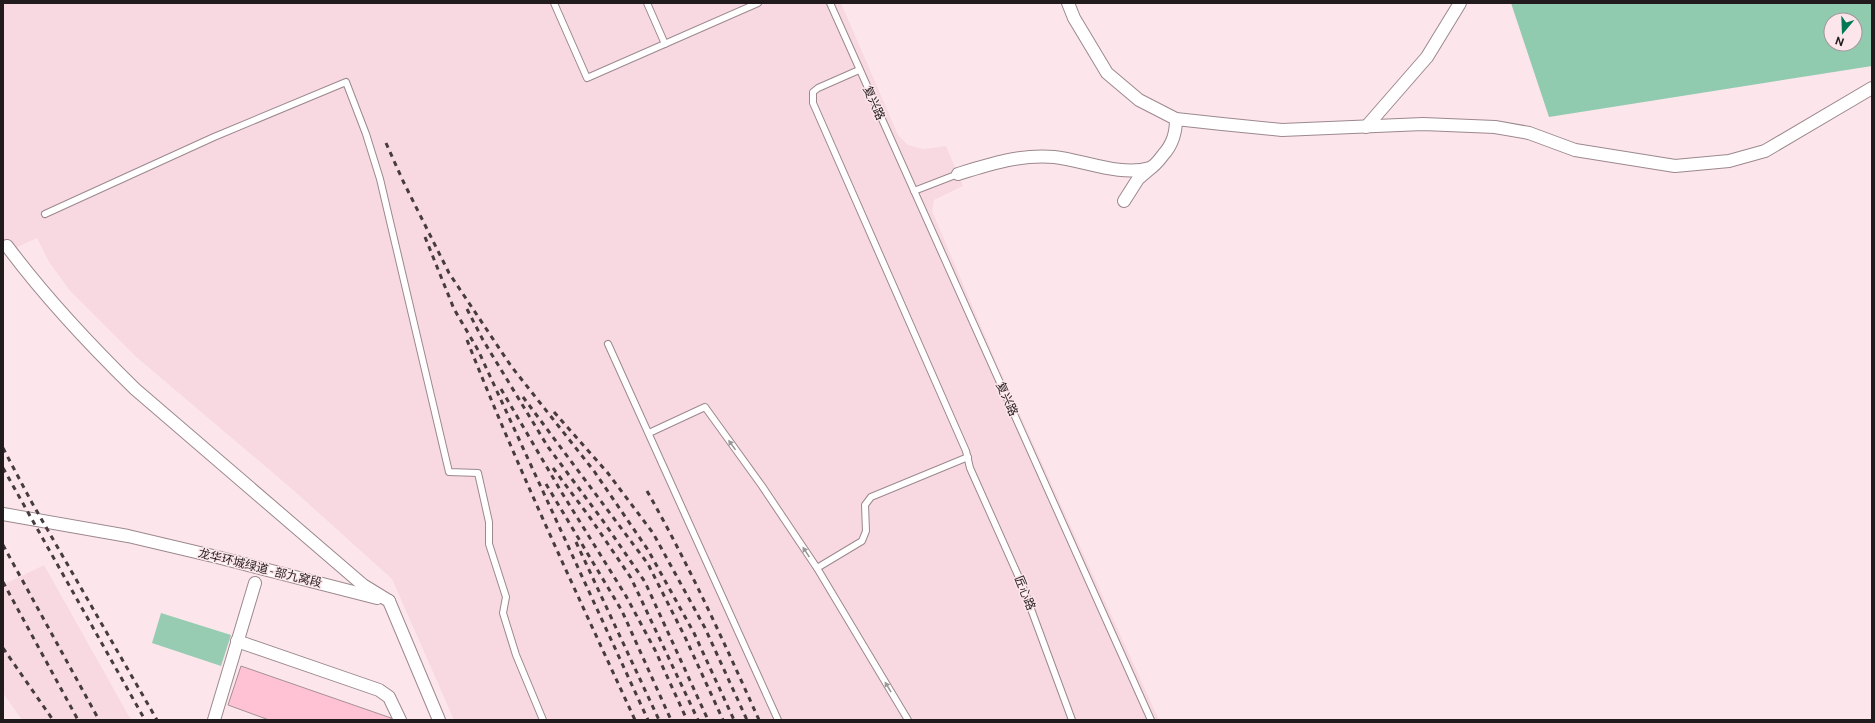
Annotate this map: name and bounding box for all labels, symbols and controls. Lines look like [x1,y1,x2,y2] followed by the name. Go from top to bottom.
[1823,12,1863,52] north arrow
[1834,34,1846,49] text: N
[860,84,888,122] street label: 复兴路
[993,380,1021,418] street label: 复兴路
[728,439,736,450] one-way arrow
[197,546,323,590] street label: 龙华环城绿道 - 部九窝段
[803,546,810,557] one-way arrow
[1012,574,1038,612] street label: 匠心路
[885,681,892,693] one-way arrow

